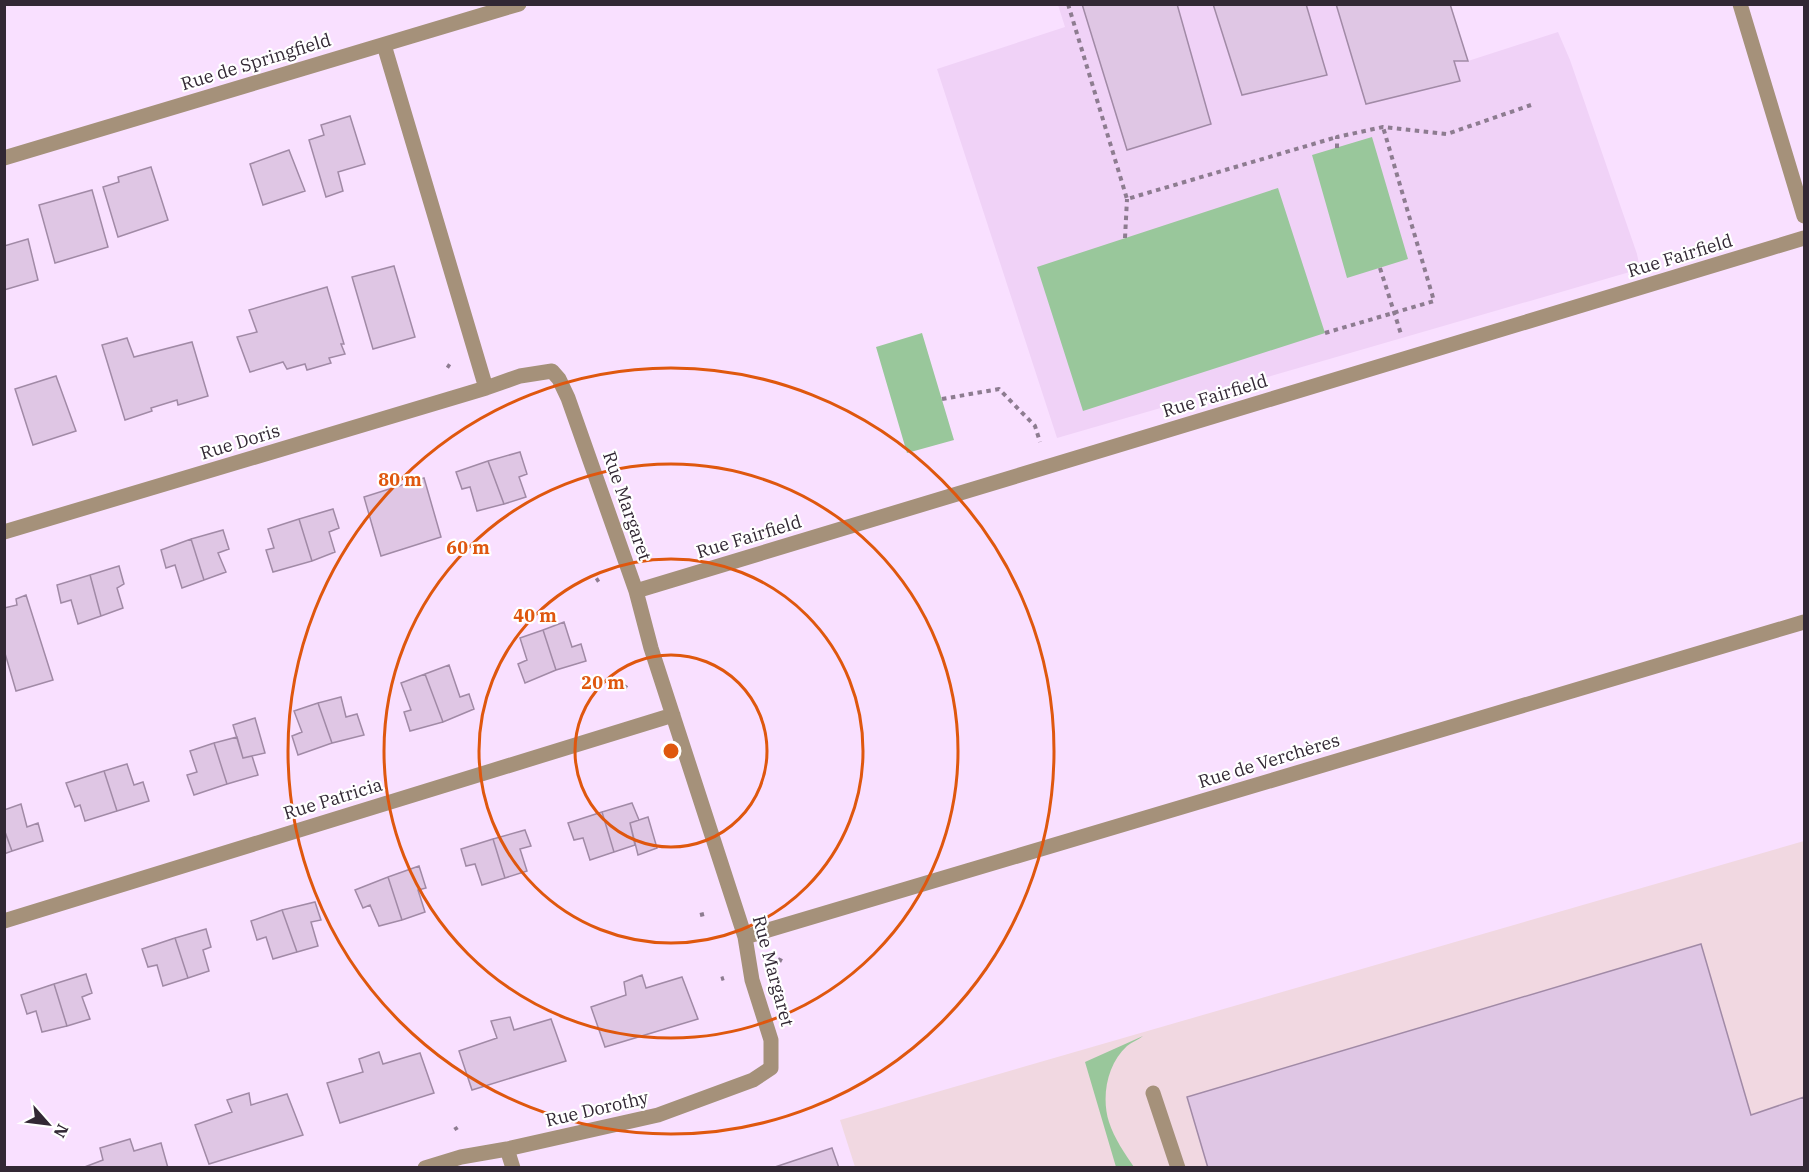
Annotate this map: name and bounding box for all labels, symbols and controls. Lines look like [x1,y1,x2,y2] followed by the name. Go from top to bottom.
[178,28,334,95] street label: Rue de Springfield
[1625,229,1735,282] street label: Rue Fairfield
[1160,369,1270,422] street label: Rue Fairfield
[197,418,283,465] street label: Rue Doris
[598,448,657,563] street label: Rue Margaret
[378,468,422,491] text: 80 m
[694,510,804,563] street label: Rue Fairfield
[446,536,490,559] text: 60 m
[513,604,557,627] text: 40 m
[581,671,625,694] text: 20 m
[1195,728,1342,793] street label: Rue de Verchères
[661,741,681,761] centre of rings
[281,773,385,824] street label: Rue Patricia
[748,913,799,1029] street label: Rue Margaret
[543,1085,651,1132] street label: Rue Dorothy
[18,1094,78,1154] north arrow
[49,1121,73,1141] text: N

